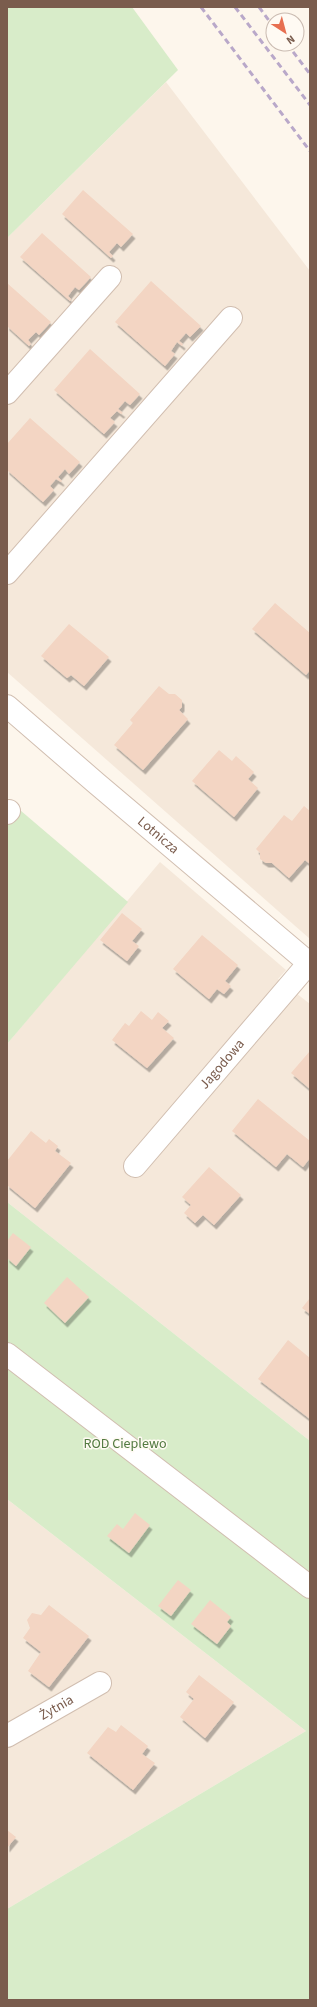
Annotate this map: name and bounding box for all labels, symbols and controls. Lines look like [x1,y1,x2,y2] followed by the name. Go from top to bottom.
[265,12,305,52] north arrow
[283,31,298,48] text: N
[133,812,183,859] street label: Lotnicza
[195,1035,250,1094] street label: Jagodowa
[83,1434,167,1454] park label: ROD Cieplewo
[36,1690,77,1726] street label: Żytnia

